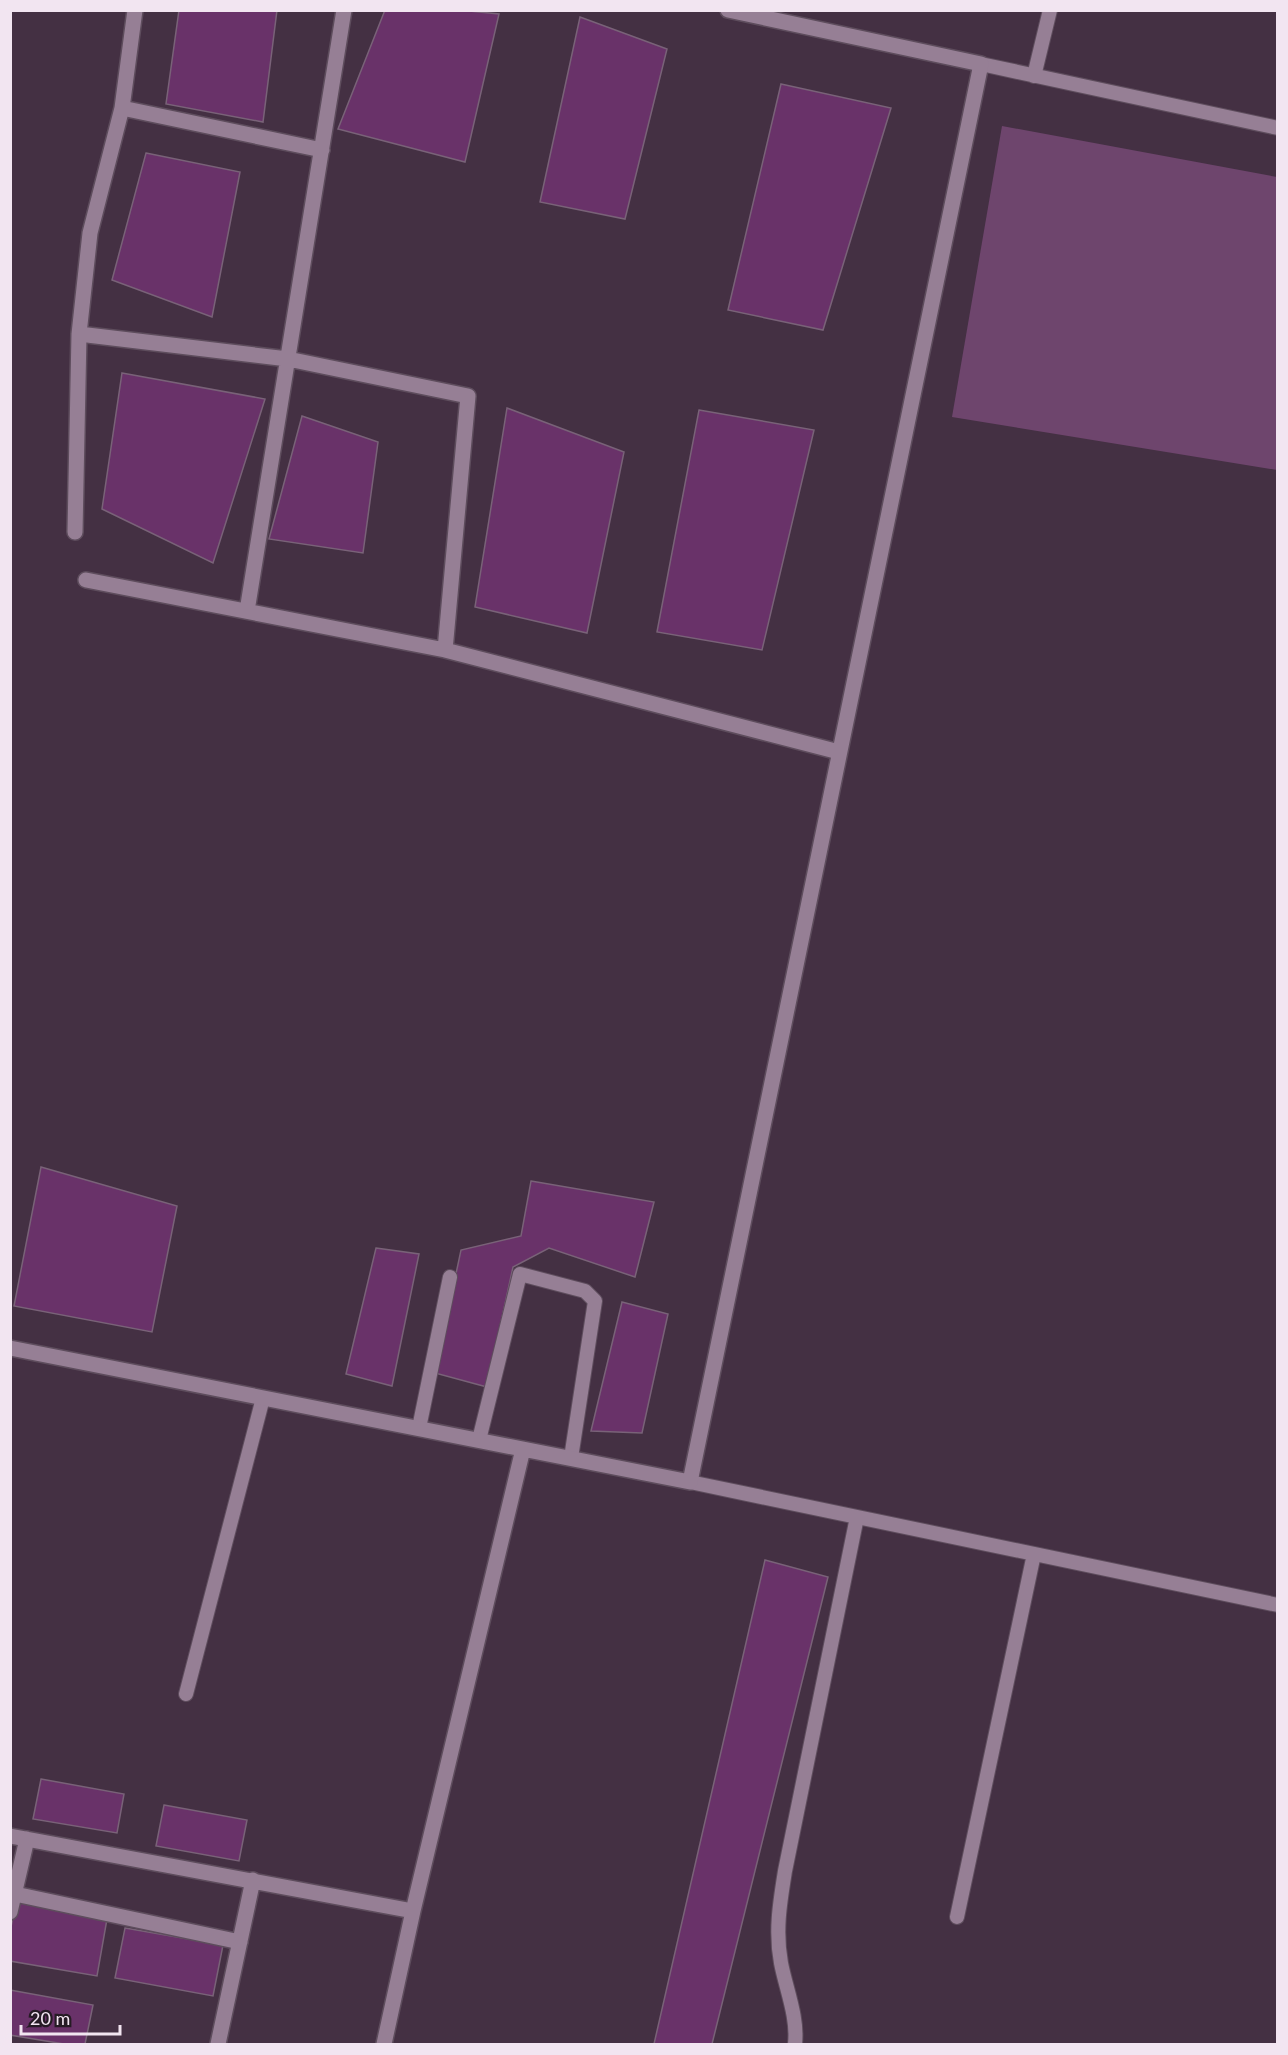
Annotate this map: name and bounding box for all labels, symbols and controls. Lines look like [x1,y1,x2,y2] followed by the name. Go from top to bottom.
[21,1998,120,2036] scale bar
[30,2007,70,2029] text: 20 m

